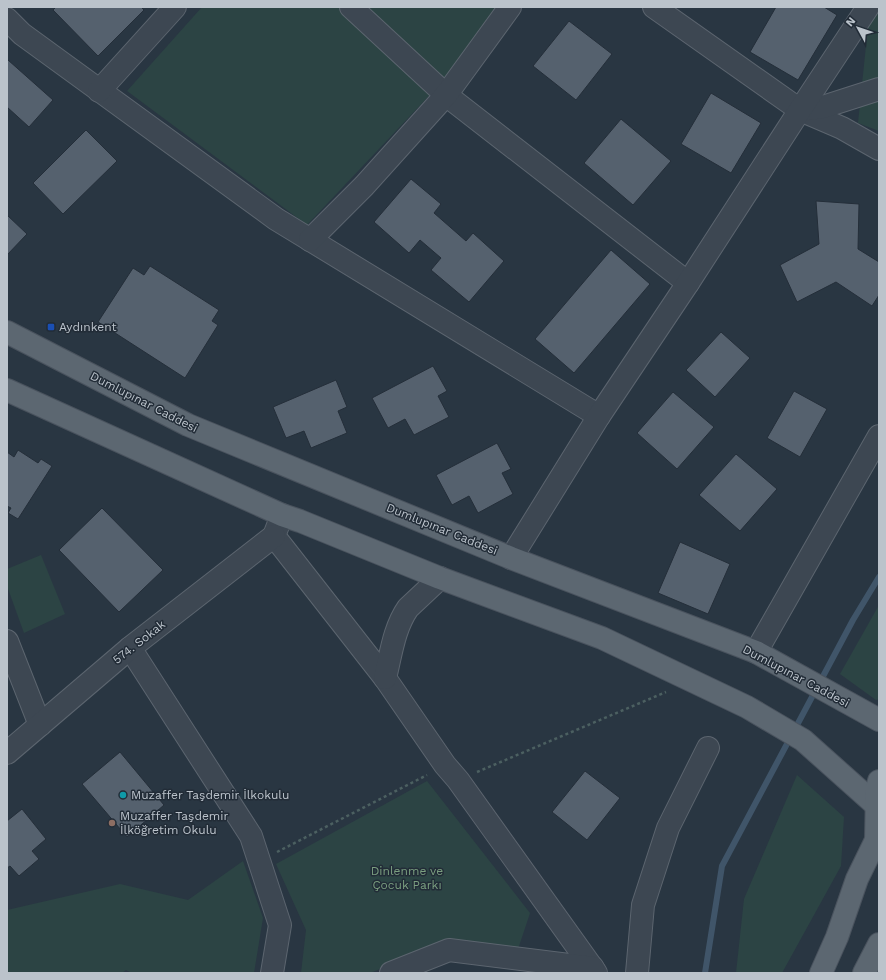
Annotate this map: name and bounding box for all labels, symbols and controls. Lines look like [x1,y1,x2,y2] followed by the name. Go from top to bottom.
[838,8,878,48] north arrow
[843,15,858,29] text: N
[59,320,117,334] place label: Aydınkent
[46,322,56,332] marker: Aydınkent
[88,369,200,435] street label: Dumlupınar Caddesi
[384,500,500,558] street label: Dumlupınar Caddesi
[110,617,168,667] street label: 574. Sokak
[740,642,852,710] street label: Dumlupınar Caddesi
[131,788,289,802] place label: Muzaffer Taşdemir İlkokulu
[118,790,128,800] marker: Muzaffer Taşdemir İlkokulu
[120,809,229,837] place label: Muzaffer Taşdemir İlköğretim Okulu
[107,818,117,828] marker: Muzaffer Taşdemir İlköğretim Okulu
[371,864,443,892] park label: Dinlenme ve Çocuk Parkı

